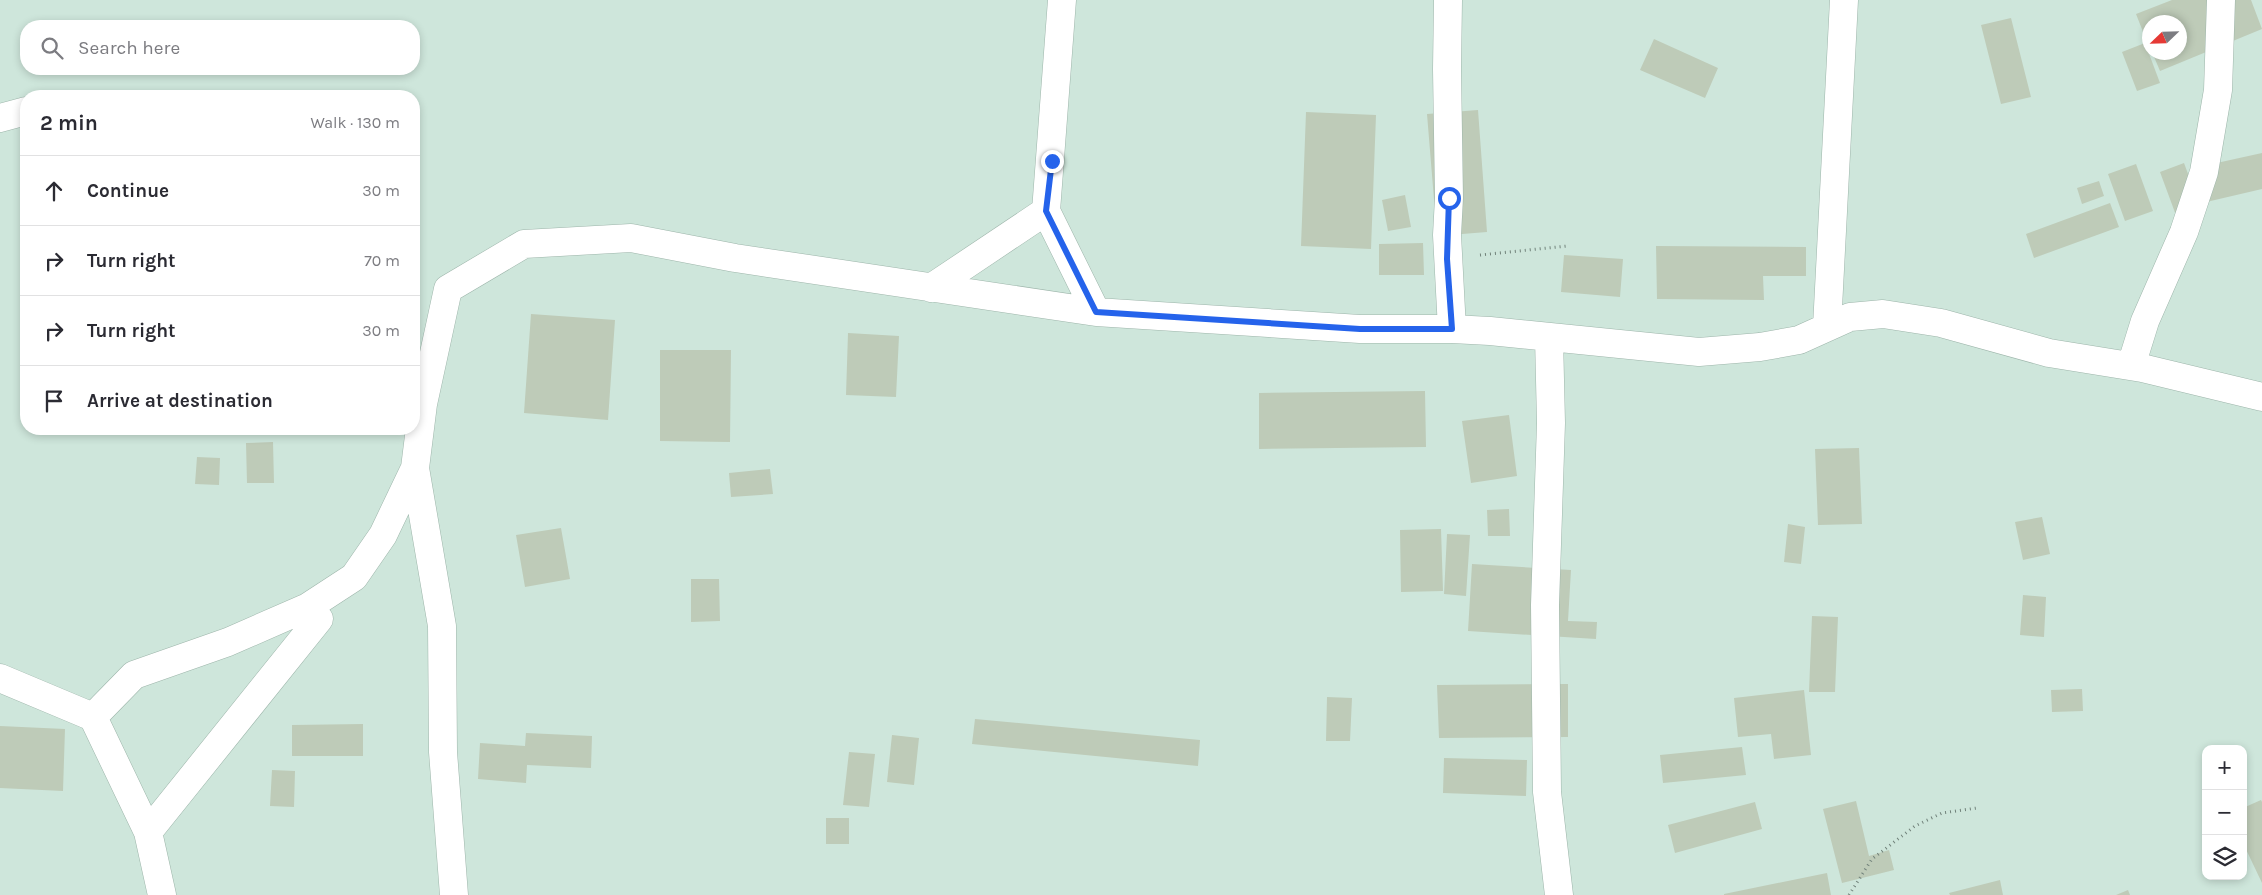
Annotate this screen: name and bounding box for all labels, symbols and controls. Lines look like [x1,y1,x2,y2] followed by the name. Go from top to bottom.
[2142,15,2187,60] north arrow
[20,20,420,75] search box
[38,34,66,62] icon: search
[78,37,180,59] text: Search here
[40,111,98,135] text: 2 min
[310,113,400,132] text: Walk · 130 m
[1041,150,1064,173] route end
[40,177,68,205] icon: ahead
[87,180,169,202] text: Continue
[362,181,400,200] text: 30 m
[1438,187,1461,210] route start
[40,247,68,275] icon: right
[87,250,176,272] text: Turn right
[364,251,400,270] text: 70 m
[40,317,68,345] icon: right
[87,320,176,342] text: Turn right
[362,321,400,340] text: 30 m
[40,387,68,415] icon: arrive
[87,390,273,412] text: Arrive at destination
[2202,745,2247,880] map controls
[2202,745,2247,790] button: +
[2202,790,2247,835] button: −
[2202,835,2247,880] button: layers

